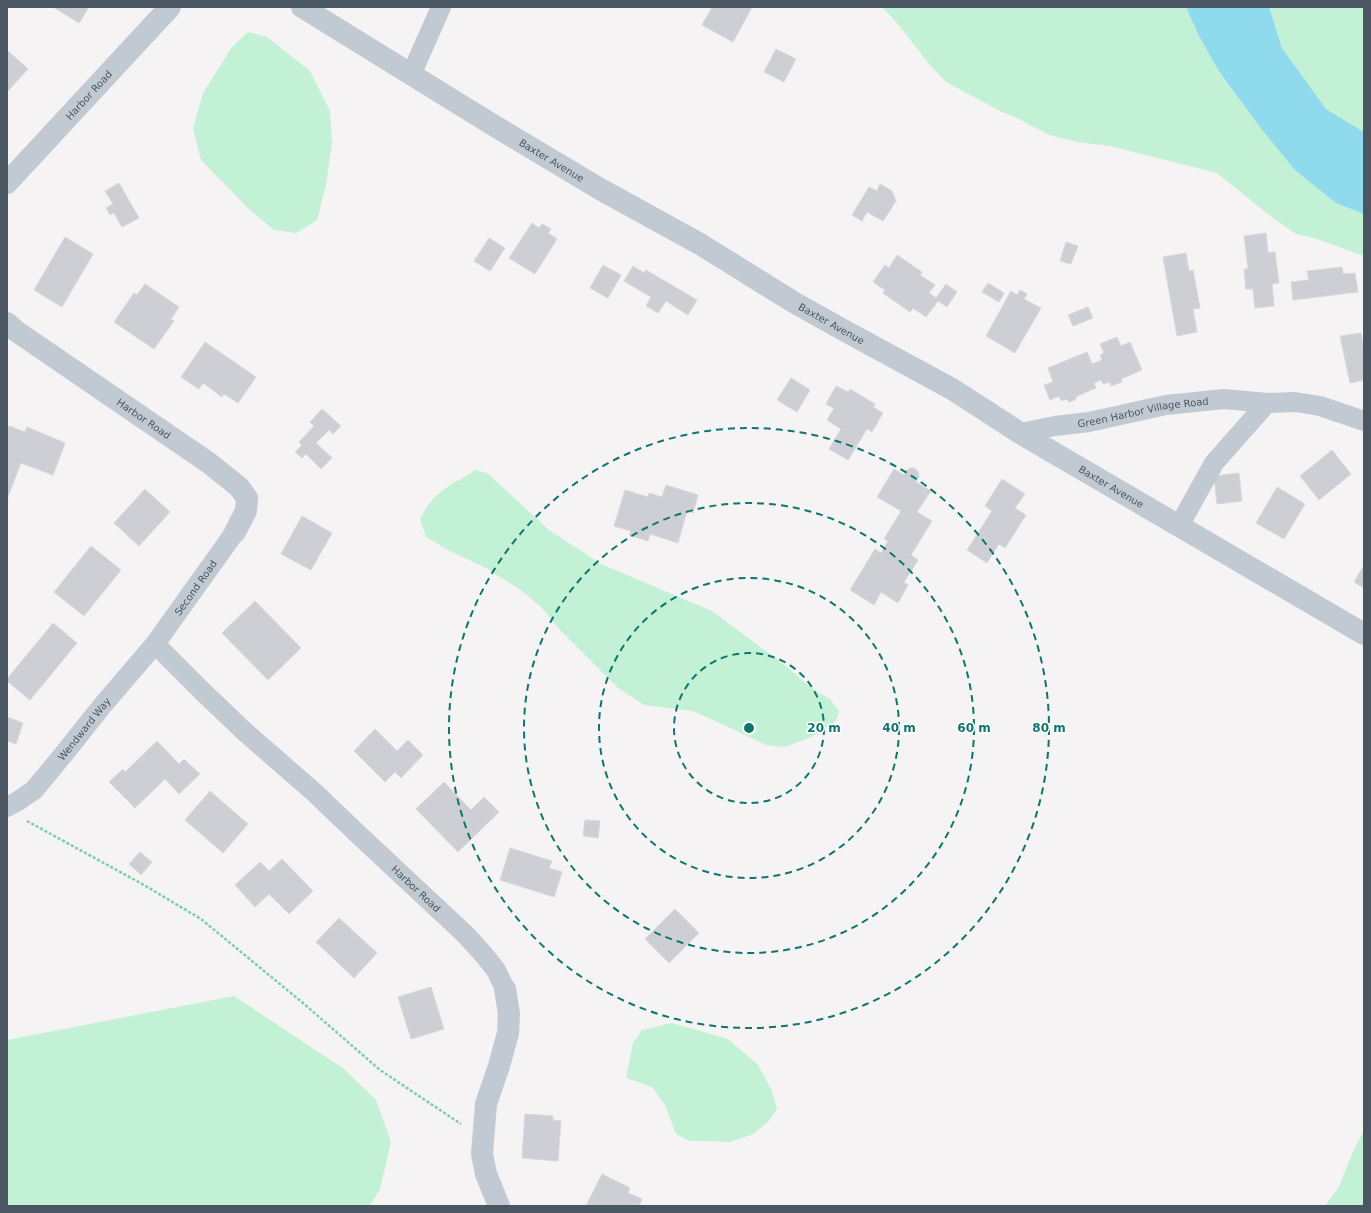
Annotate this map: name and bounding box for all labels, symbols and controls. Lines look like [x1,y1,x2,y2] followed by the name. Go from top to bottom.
[64,69,114,122] street label: Harbor Road
[517,137,586,184] street label: Baxter Avenue
[797,301,866,346] street label: Baxter Avenue
[1077,396,1209,429] street label: Green Harbor Village Road
[115,397,173,441] street label: Harbor Road
[1077,464,1146,510] street label: Baxter Avenue
[172,558,219,618] street label: Second Road
[56,695,113,763] street label: Wendward Way
[742,721,756,735] centre of rings
[807,721,841,735] text: 20 m
[882,721,916,735] text: 40 m
[957,721,991,735] text: 60 m
[1032,721,1066,735] text: 80 m
[389,864,443,914] street label: Harbor Road

